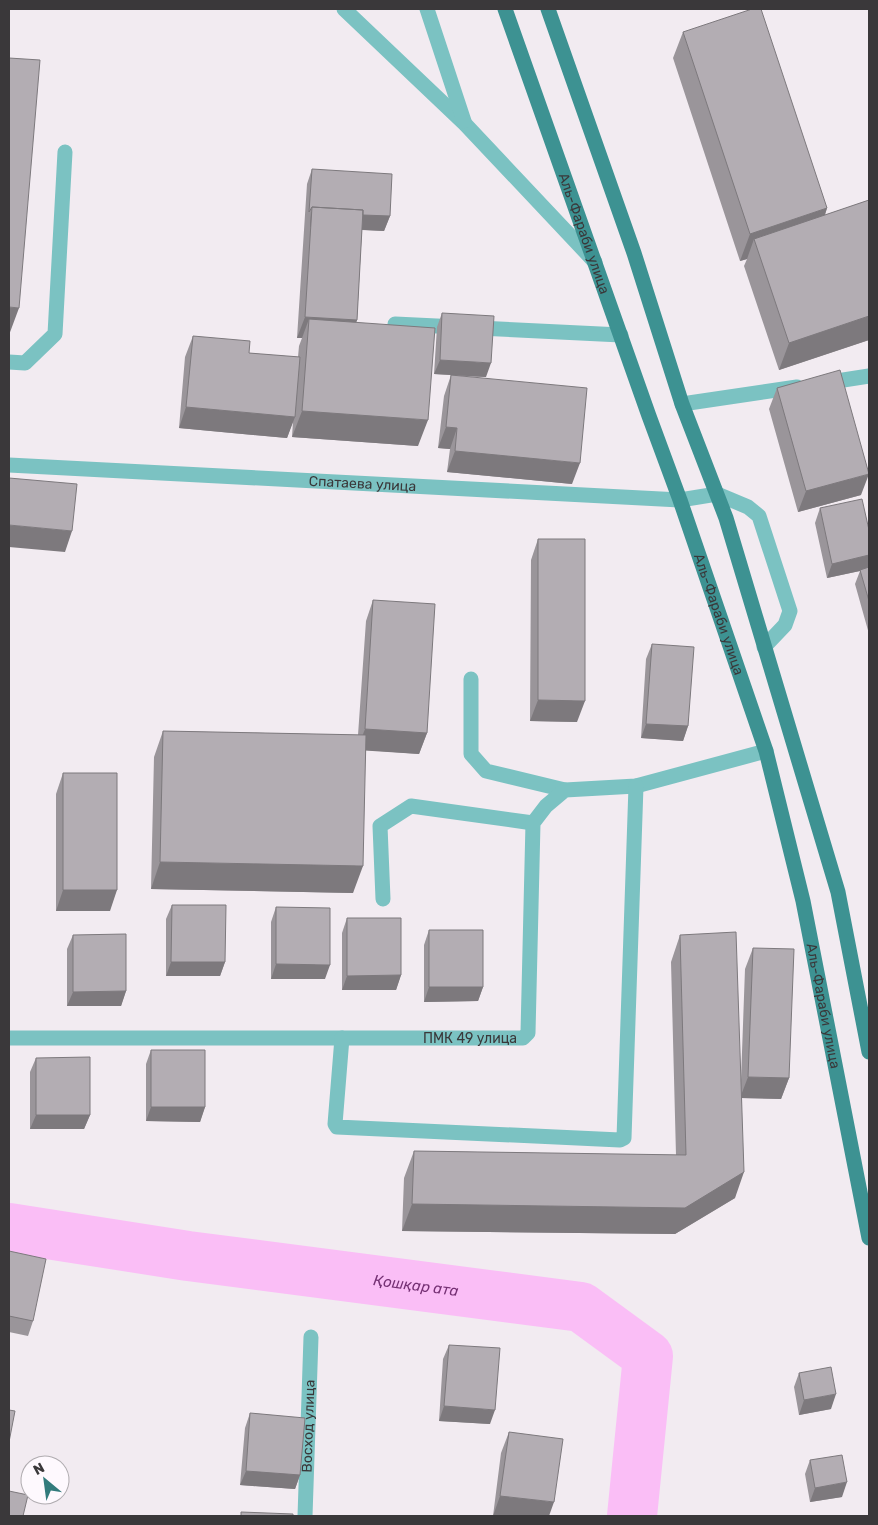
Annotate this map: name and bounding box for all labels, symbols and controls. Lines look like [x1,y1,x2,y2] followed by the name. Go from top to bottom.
[555,170,614,296] street label: Аль-Фараби улица
[308,472,417,495] street label: Спатаева улица
[690,551,748,677] street label: Аль-Фараби улица
[803,942,844,1070] street label: Аль-Фараби улица
[423,1030,517,1047] street label: ПМК 49 улица
[372,1271,460,1300] water label: Қошқар ата
[298,1379,318,1473] street label: Восход улица
[20,1455,70,1505] north arrow
[30,1459,47,1479] text: N

